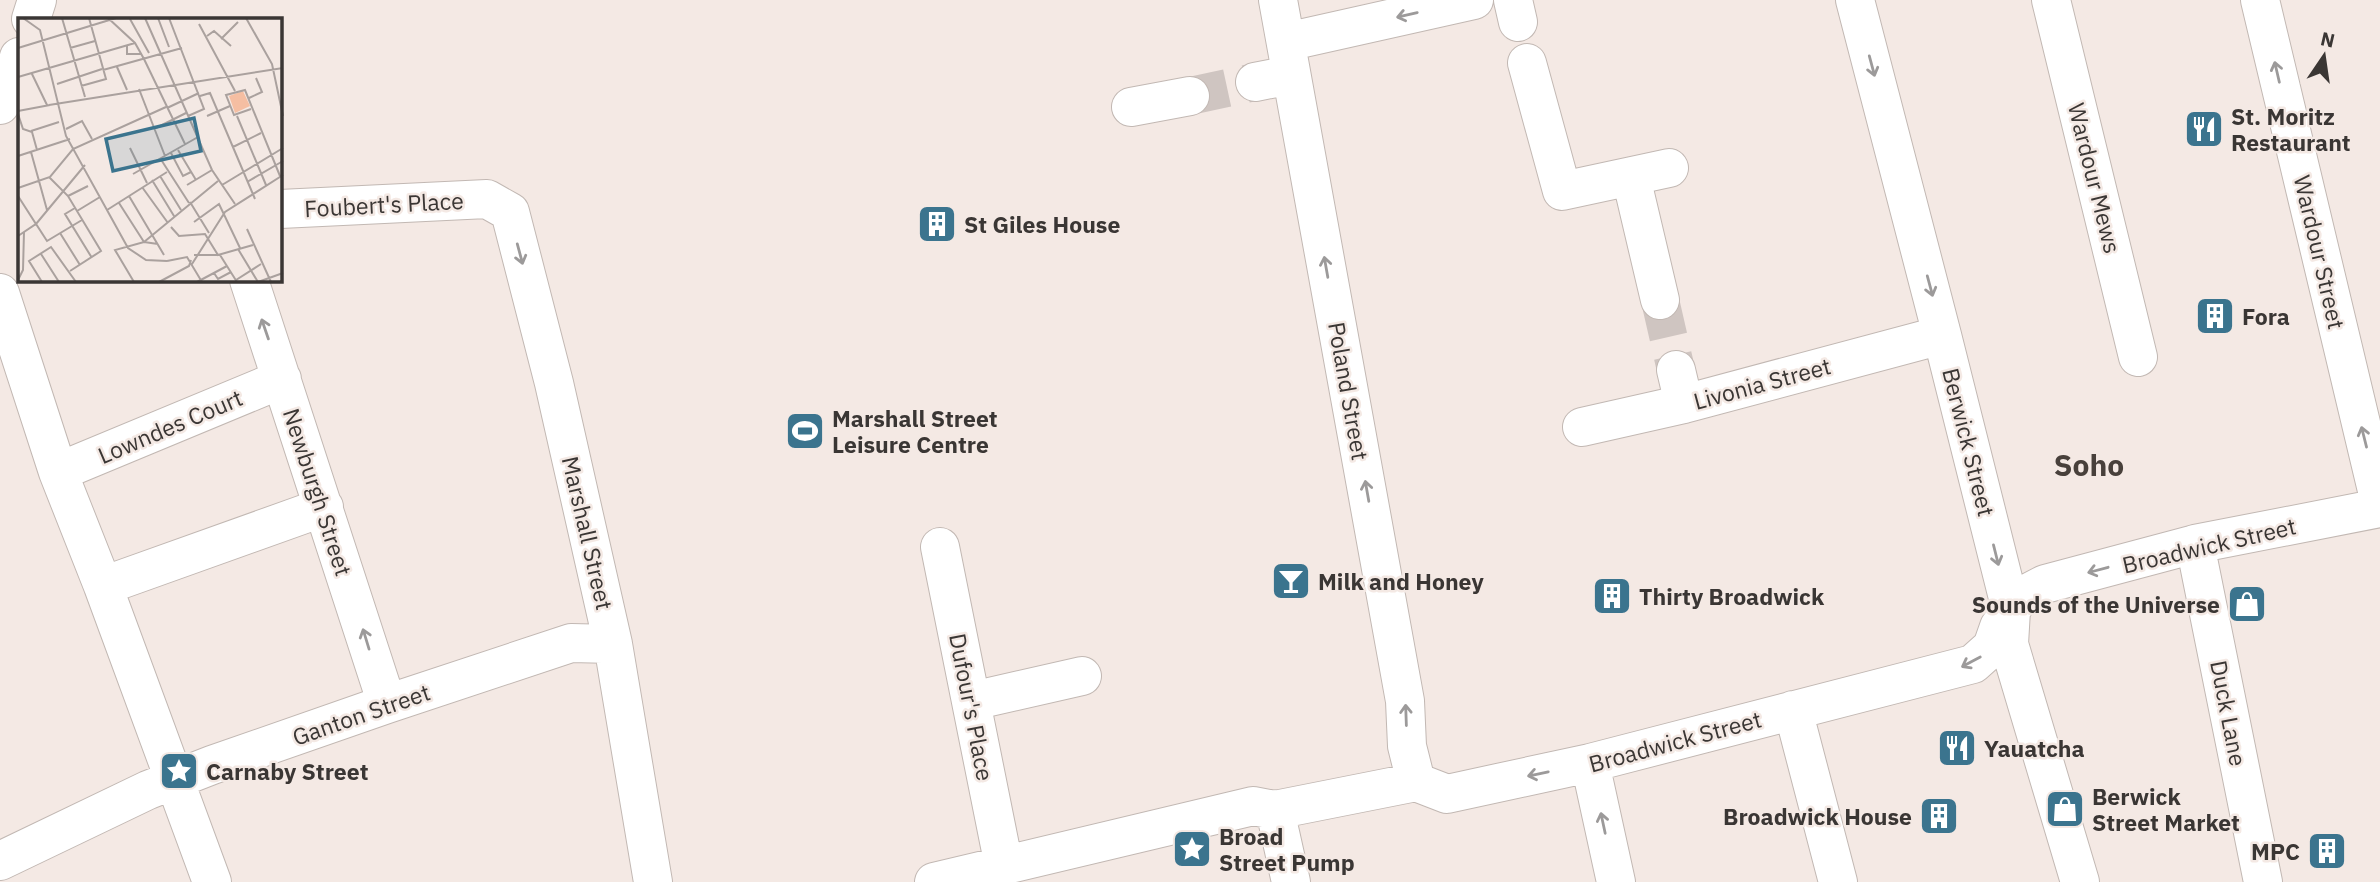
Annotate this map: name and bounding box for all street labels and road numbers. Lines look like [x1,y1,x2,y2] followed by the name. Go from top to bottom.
[2062,100,2128,256] street label: Wardour Mews
[2288,172,2352,332] street label: Wardour Street
[304,185,464,223] street label: Foubert's Place
[1322,320,1376,462] street label: Poland Street
[1690,350,1834,416] street label: Livonia Street
[1936,365,2002,519] street label: Berwick Street
[93,382,247,470] street label: Lowndes Court
[277,404,359,580] street label: Newburgh Street
[556,453,620,613] street label: Marshall Street
[2119,510,2299,580] street label: Broadwick Street
[943,631,1001,783] street label: Dufour's Place
[2204,658,2254,768] street label: Duck Lane
[288,676,434,752] street label: Ganton Street
[1585,704,1765,778] street label: Broadwick Street

